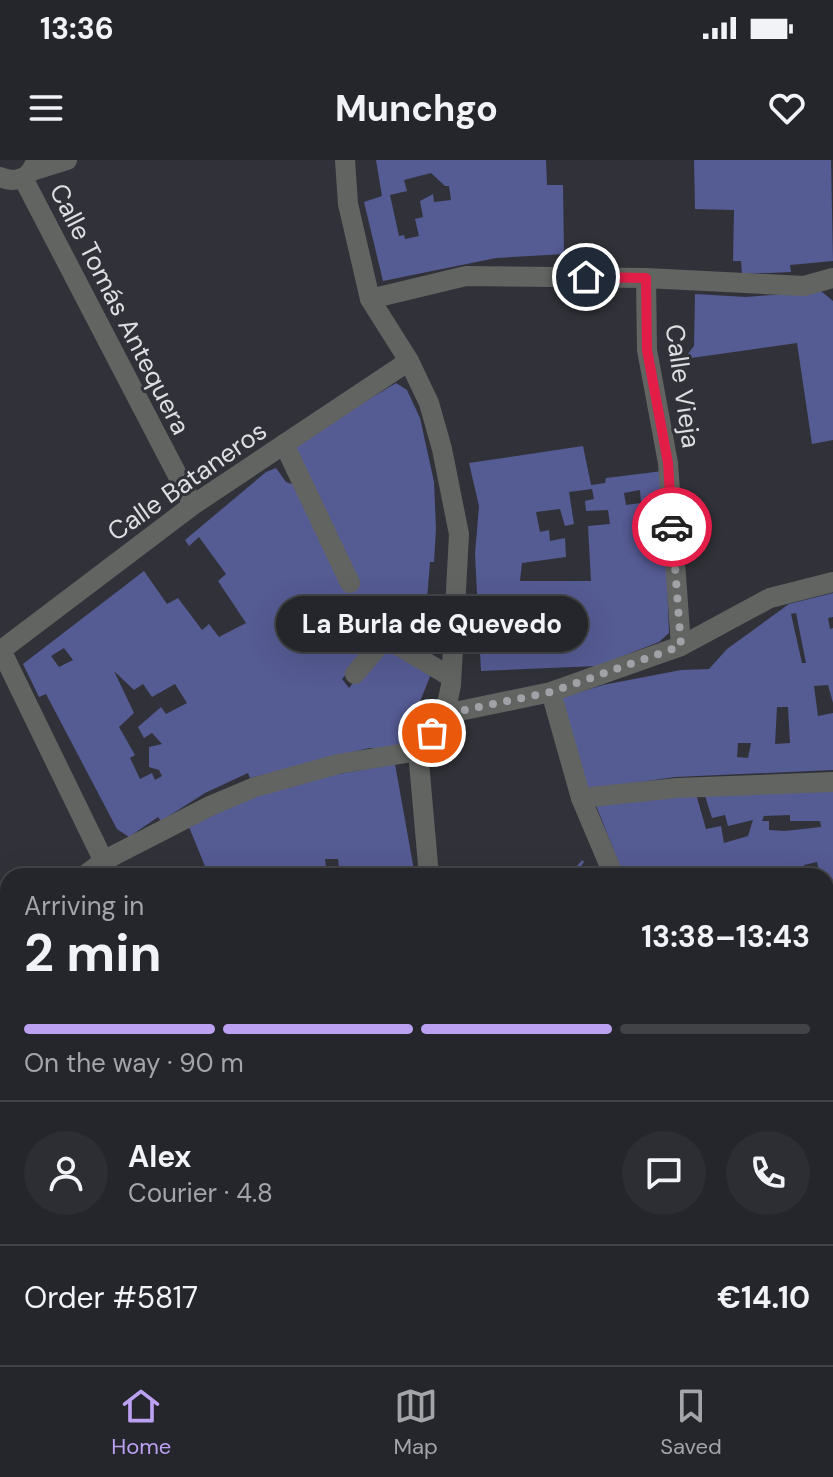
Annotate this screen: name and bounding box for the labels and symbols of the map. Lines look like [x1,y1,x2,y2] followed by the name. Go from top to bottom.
[42,178,198,440] street label: Calle Tomás Antequera
[552,243,620,311] pin
[657,322,709,450] street label: Calle Vieja
[101,413,273,549] street label: Calle Bataneros
[632,487,712,567] courier
[276,597,588,653] callout: La Burla de Quevedo
[398,699,466,767] pin

